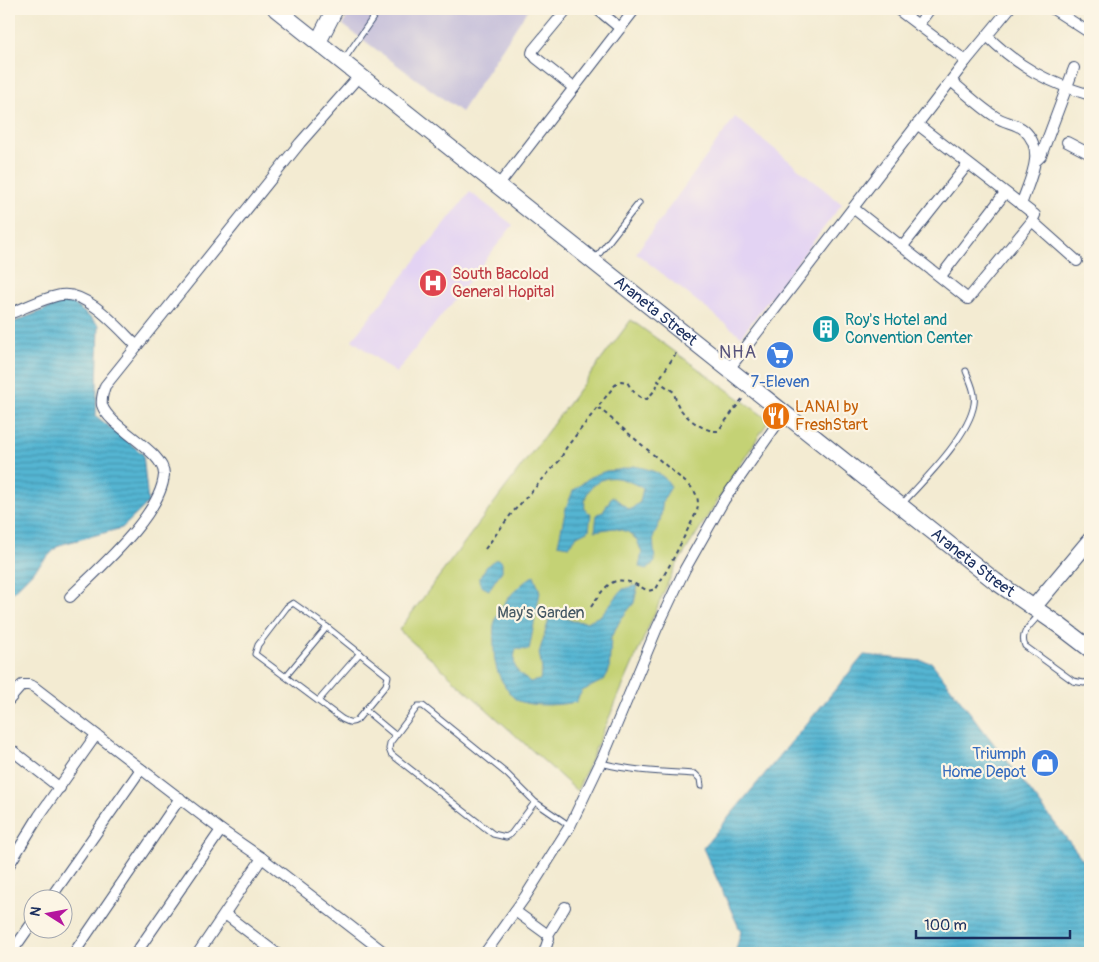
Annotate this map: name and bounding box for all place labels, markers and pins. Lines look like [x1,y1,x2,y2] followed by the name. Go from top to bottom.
[452,264,555,302] place label: South Bacolod General Hopital
[418,268,448,298] hospital icon: South Bacolod General Hopital
[845,310,973,348] place label: Roy's Hotel and Convention Center
[811,314,841,344] building icon: Roy's Hotel and Convention Center
[765,340,795,370] supermarket icon: 7-Eleven
[750,372,810,392] place label: 7-Eleven
[795,397,868,435] place label: LANAI by FreshStart
[761,401,791,431] restaurant icon: LANAI by FreshStart
[942,744,1027,782] place label: Triumph Home Depot
[1030,748,1060,778] shop icon: Triumph Home Depot

